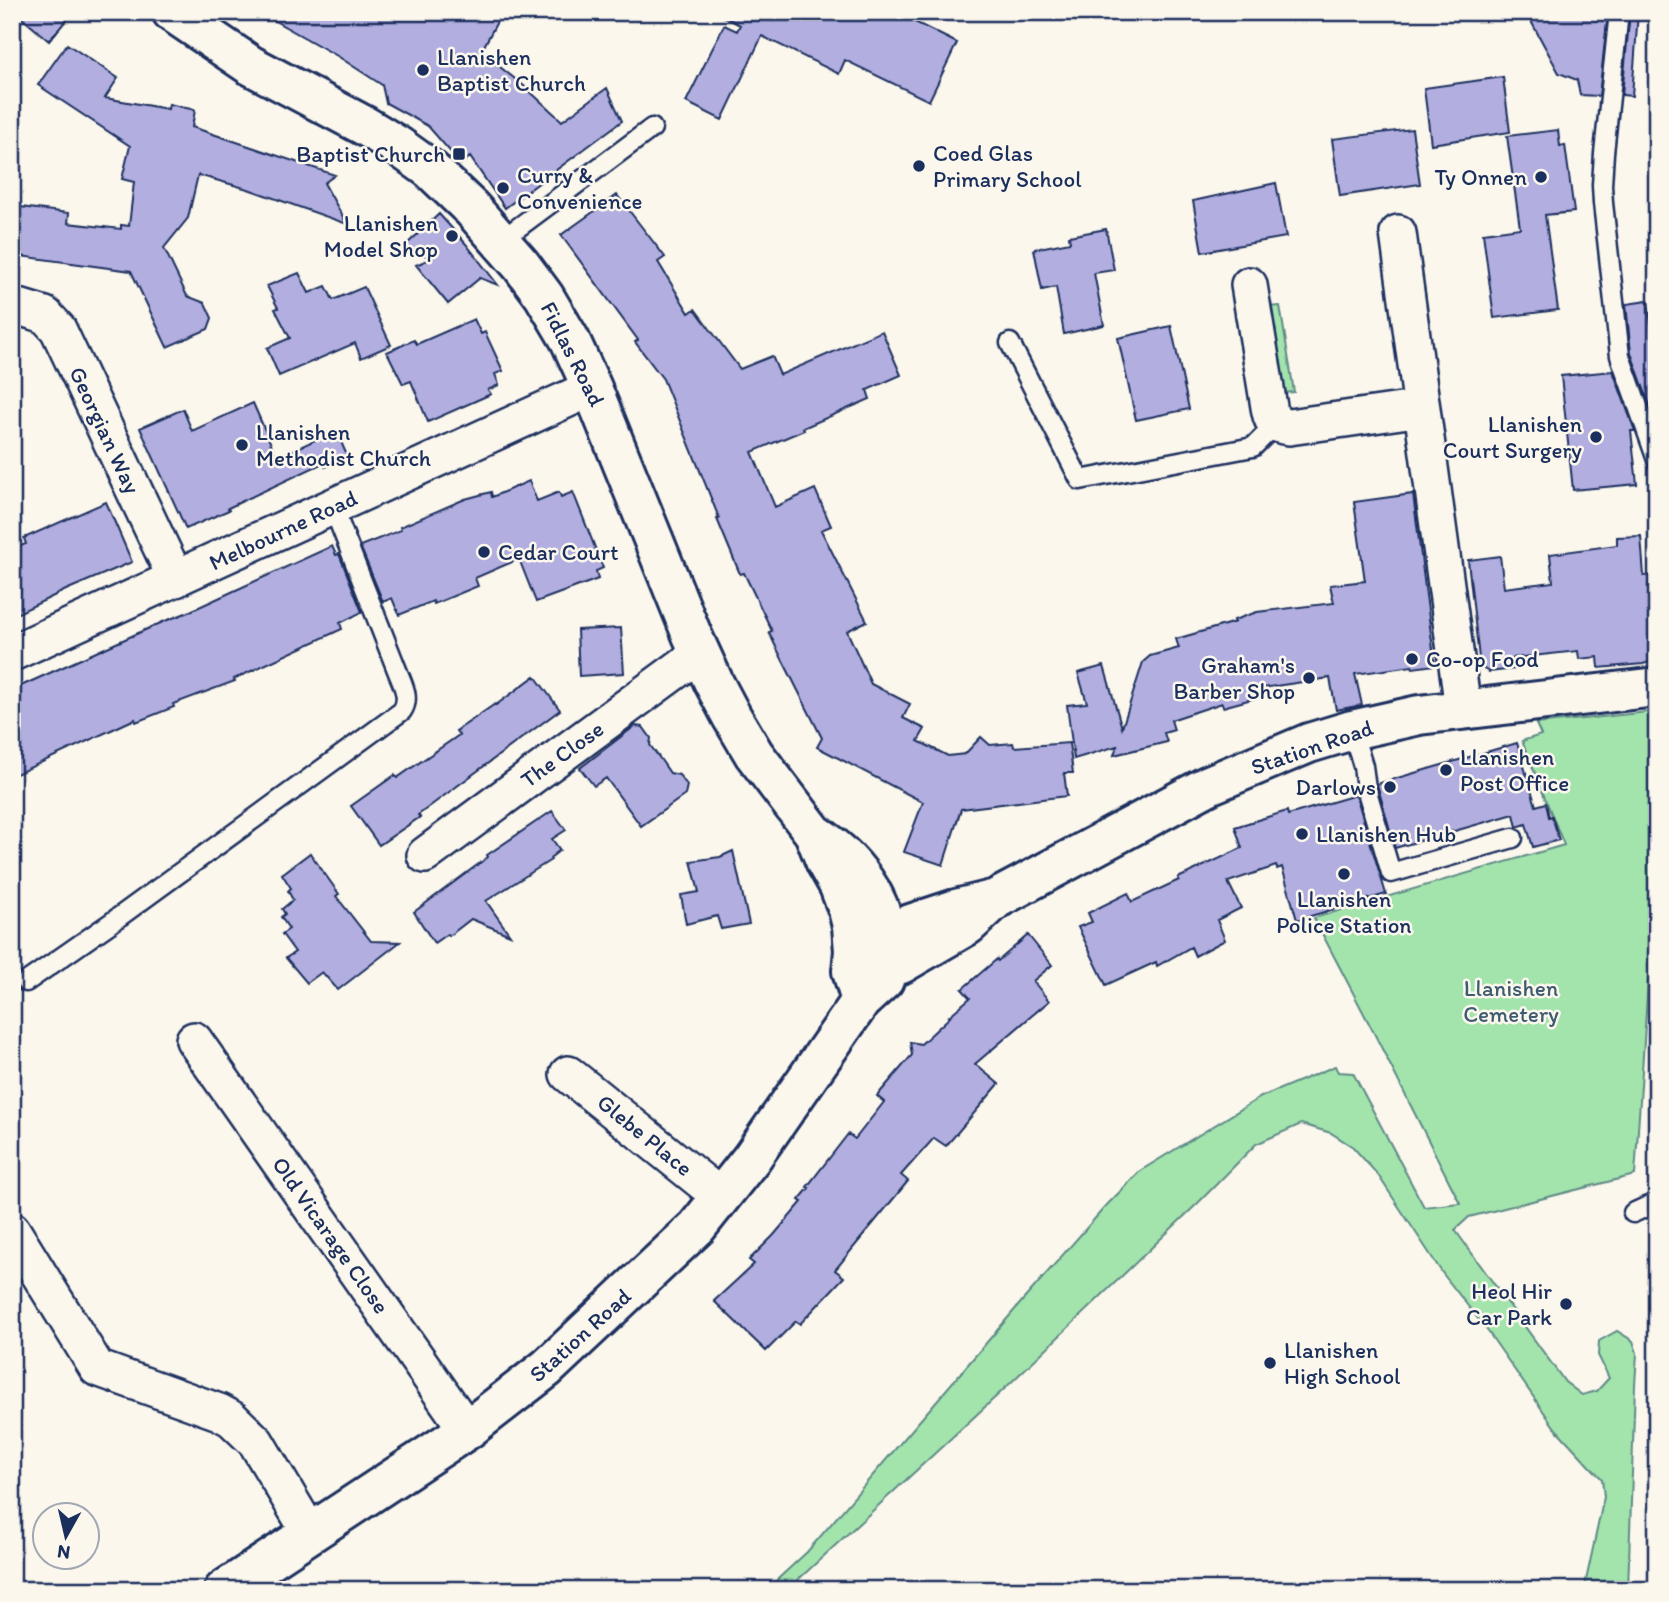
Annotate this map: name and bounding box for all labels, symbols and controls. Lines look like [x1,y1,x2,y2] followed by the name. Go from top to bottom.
[437,43,586,97] place label: Llanishen Baptist Church
[415,62,431,78] marker: Llanishen Baptist Church
[933,139,1082,193] place label: Coed Glas Primary School
[296,140,445,168] place label: Baptist Church
[451,146,467,162] marker: Baptist Church
[911,158,927,174] marker: Coed Glas Primary School
[517,161,642,215] place label: Curry & Convenience
[1435,163,1527,191] place label: Ty Onnen
[1533,169,1549,185] marker: Ty Onnen
[495,180,511,196] marker: Curry & Convenience
[324,209,438,263] place label: Llanishen Model Shop
[444,228,460,244] marker: Llanishen Model Shop
[535,297,611,411] street label: Fidlas Road
[63,362,147,498] street label: Georgian Way
[1443,410,1582,464] place label: Llanishen Court Surgery
[256,418,431,472] place label: Llanishen Methodist Church
[1588,429,1604,445] marker: Llanishen Court Surgery
[234,437,250,453] marker: Llanishen Methodist Church
[205,483,361,577] street label: Melbourne Road
[498,538,619,566] place label: Cedar Court
[476,544,492,560] marker: Cedar Court
[1426,645,1539,673] place label: Co-op Food
[1174,651,1295,705] place label: Graham's Barber Shop
[1404,651,1420,667] marker: Co-op Food
[1301,670,1317,686] marker: Graham's Barber Shop
[1247,713,1377,781] street label: Station Road
[515,715,609,793] street label: The Close
[1460,743,1569,797] place label: Llanishen Post Office
[1438,762,1454,778] marker: Llanishen Post Office
[1296,773,1376,801] place label: Darlows
[1382,779,1398,795] marker: Darlows
[1316,820,1456,848] place label: Llanishen Hub
[1294,826,1310,842] marker: Llanishen Hub
[1336,866,1352,882] marker: Llanishen Police Station
[1276,885,1412,939] place label: Llanishen Police Station
[1463,974,1559,1028] park label: Llanishen Cemetery
[592,1088,698,1182] street label: Glebe Place
[266,1151,396,1319] street label: Old Vicarage Close
[1466,1277,1552,1331] place label: Heol Hir Car Park
[523,1282,637,1388] street label: Station Road
[1558,1296,1574,1312] marker: Heol Hir Car Park
[1284,1336,1401,1390] place label: Llanishen High School
[1262,1355,1278,1371] marker: Llanishen High School
[32,1500,102,1570] north arrow
[56,1540,72,1565] text: N

